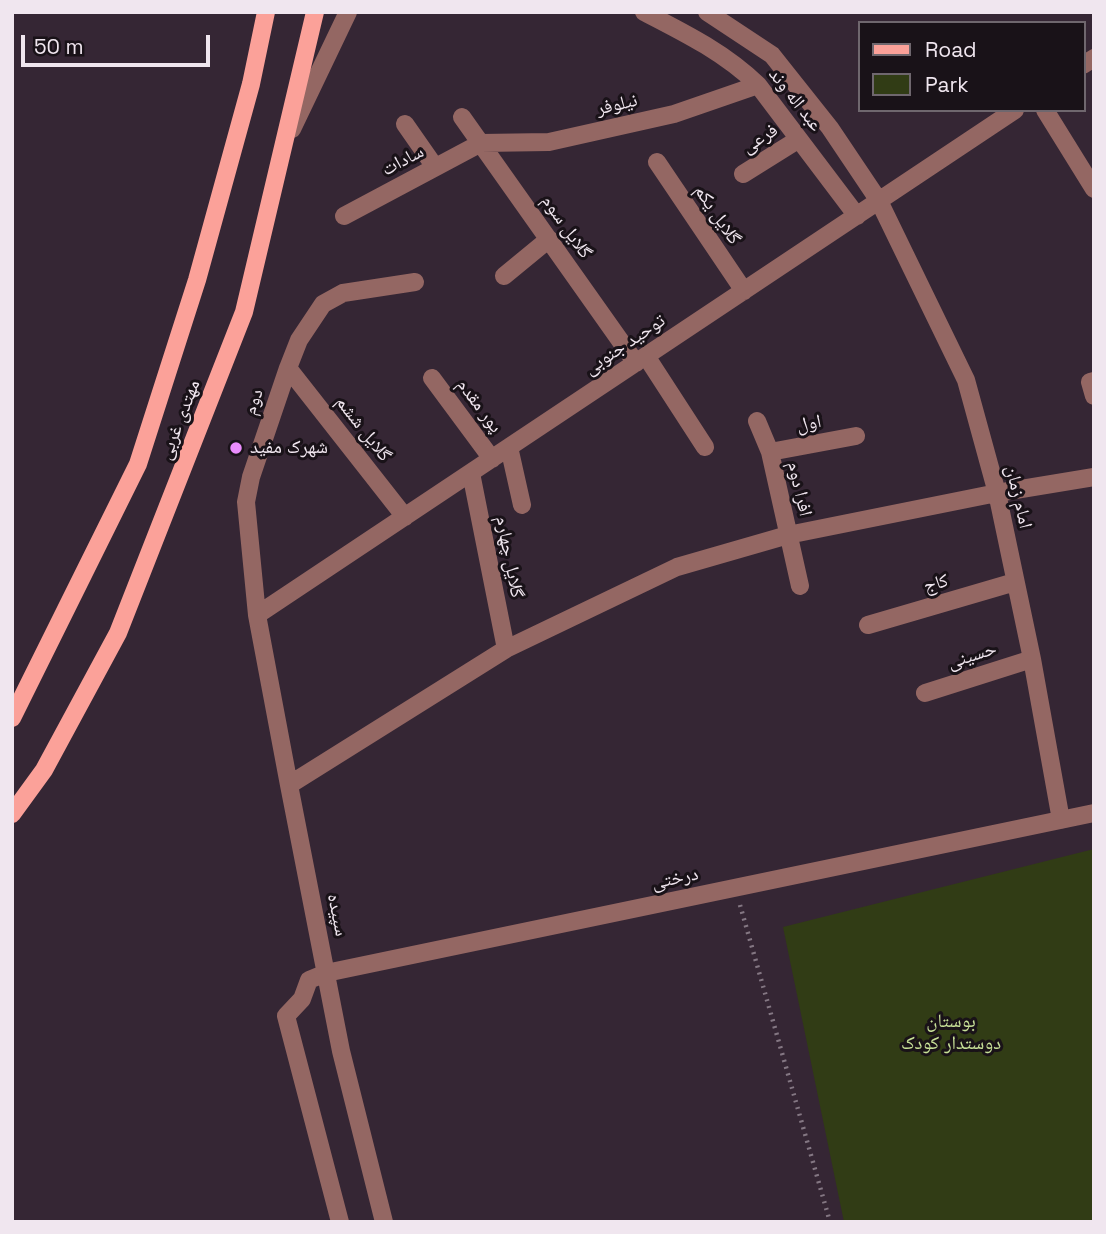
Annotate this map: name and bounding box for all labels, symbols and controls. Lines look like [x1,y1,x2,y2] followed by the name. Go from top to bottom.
[24,21,214,65] scale bar
[858,21,1085,112] legend
[34,33,84,60] text: 50 m
[925,36,977,63] text: Road
[763,64,827,136] street label: عبد اله وند
[925,71,969,98] text: Park
[594,89,640,121] street label: نیلوفر
[738,119,782,159] street label: فرعی
[378,141,428,181] street label: سادات
[689,181,745,249] street label: گلایل یکم
[536,191,596,263] street label: گلایل سوم
[580,310,670,380] street label: توحید جنوبی
[451,374,507,438] street label: پور مقدم
[154,377,206,463] street label: مهتدی غربی
[239,386,269,418] street label: دوم
[330,392,396,466] street label: گلایل ششم
[795,410,823,438] street label: اول
[250,437,328,459] place label: شهرک مفید
[228,440,244,456] marker: شهرک مفید
[782,459,816,519] street label: افرا دوم
[1000,463,1036,531] street label: امام زمان
[490,514,528,600] street label: گلایل چهارم
[921,570,951,598] street label: کاج
[945,637,999,675] street label: حسینی
[650,863,700,895] street label: درختی
[322,892,352,938] street label: سپیده
[901,1011,1001,1055] park label: بوستان دوستدار کودک

